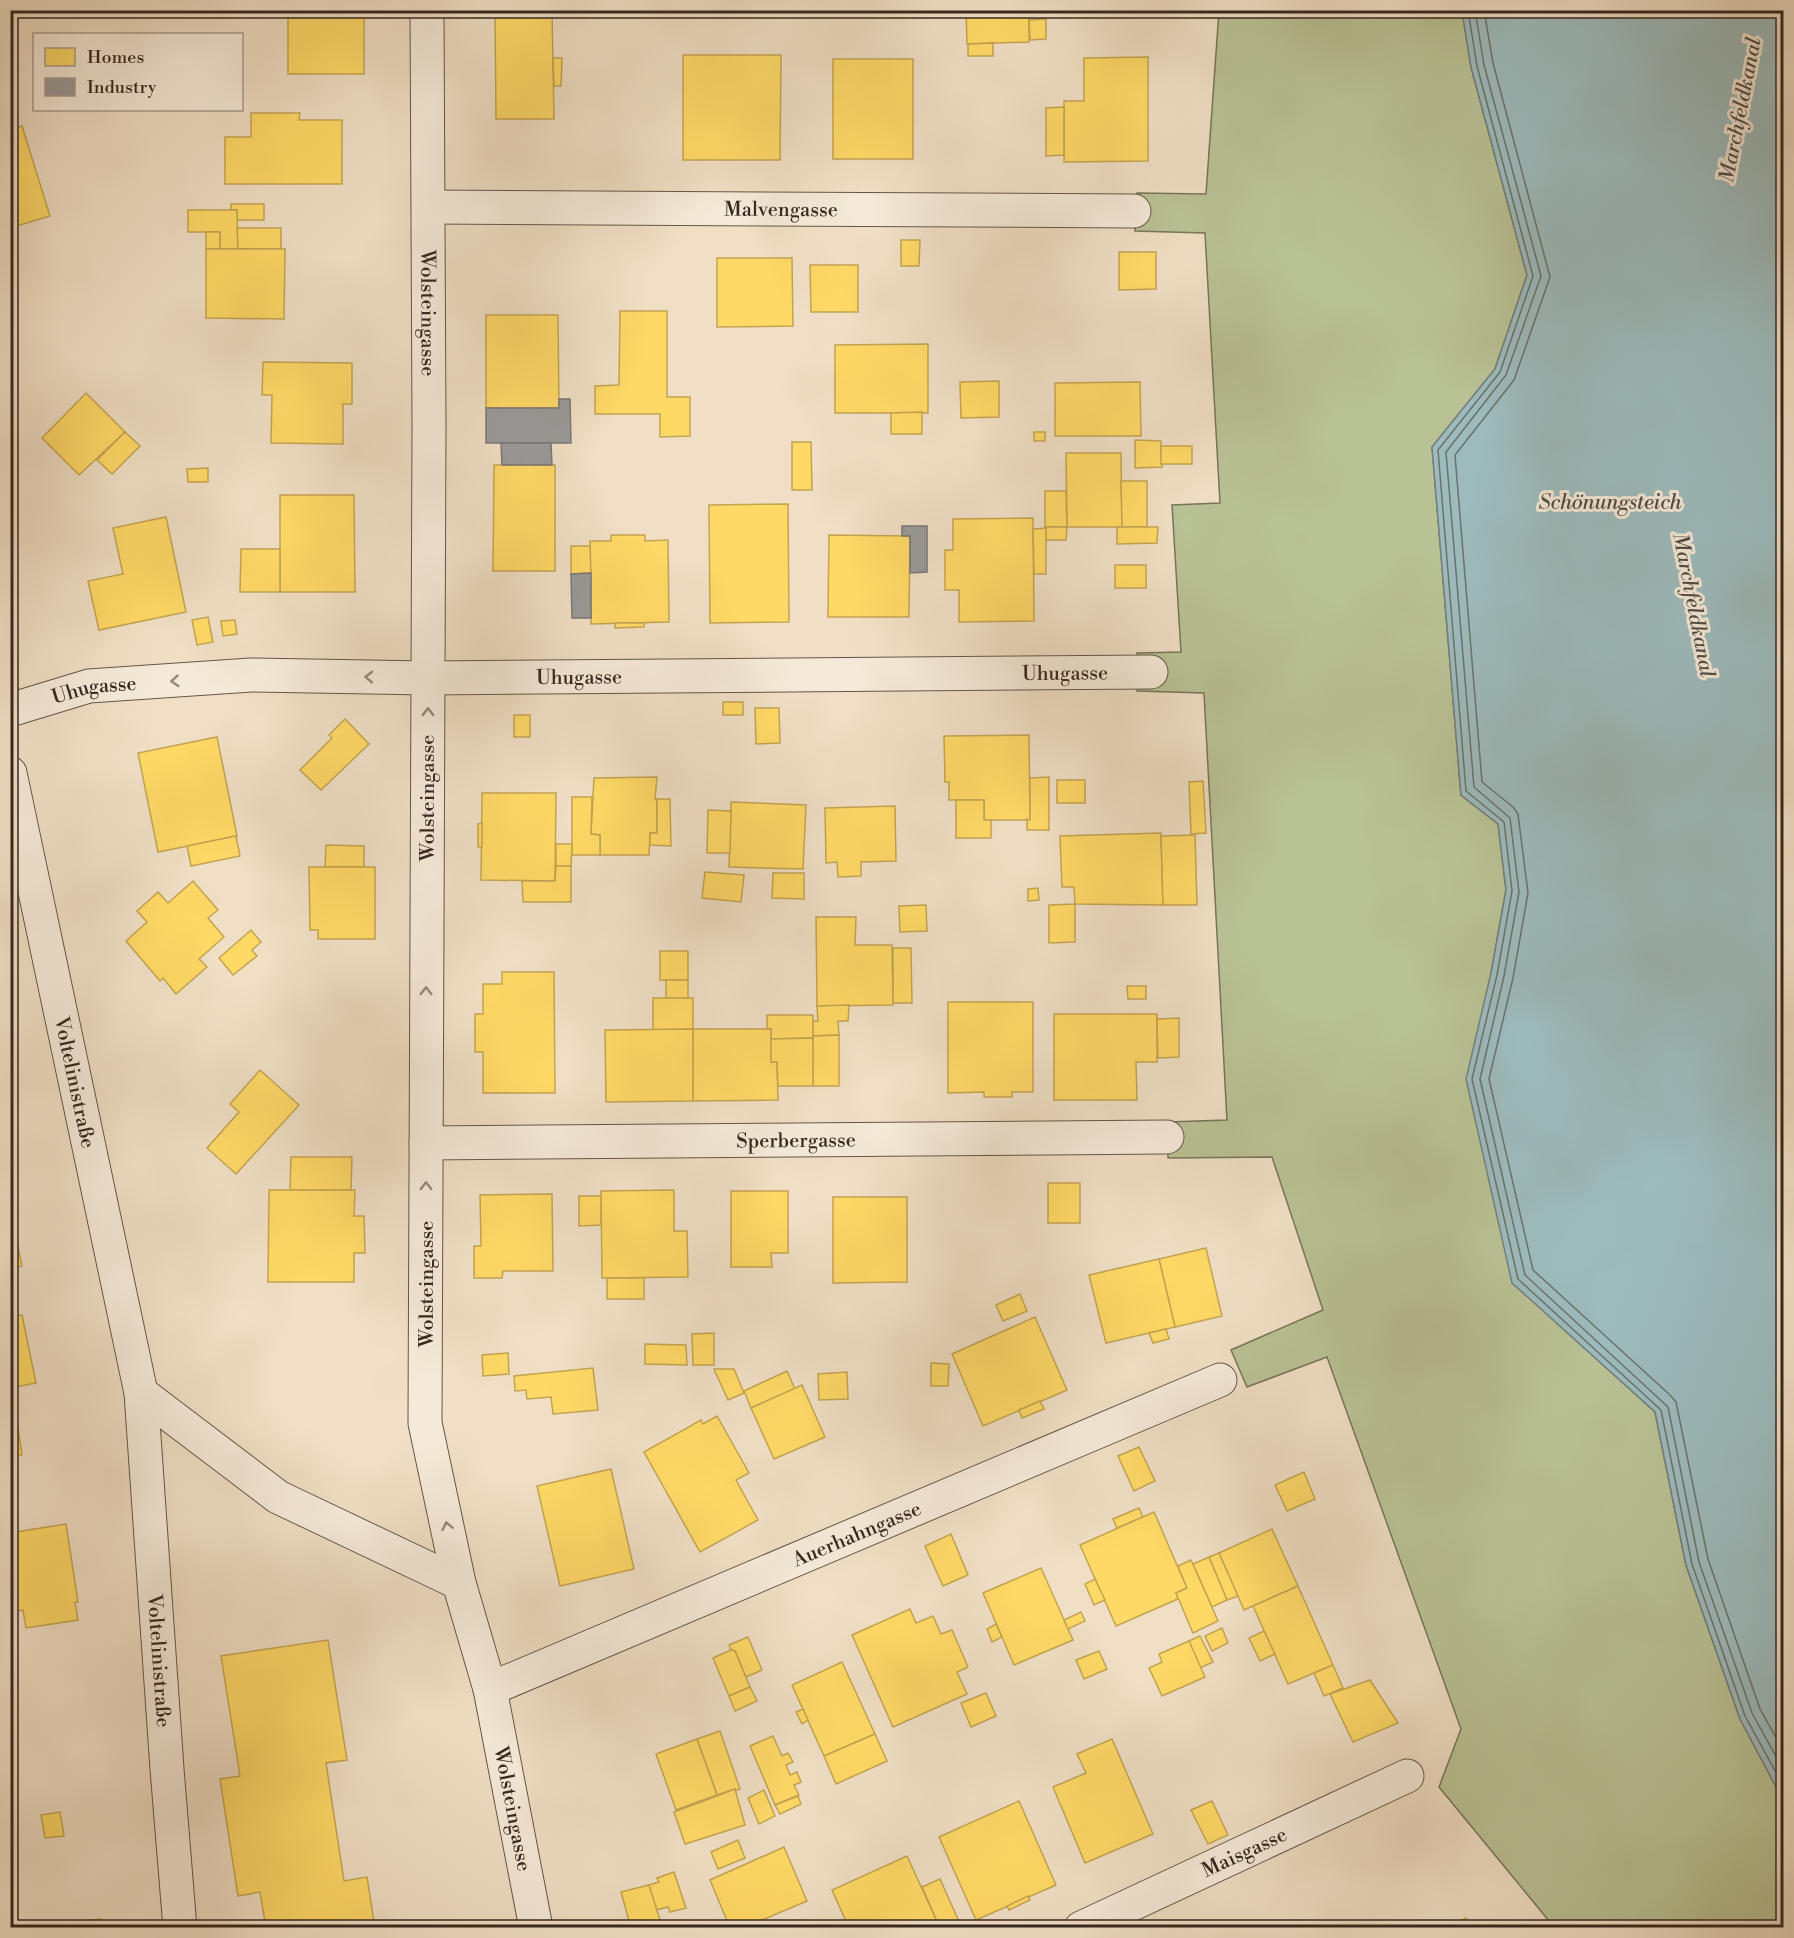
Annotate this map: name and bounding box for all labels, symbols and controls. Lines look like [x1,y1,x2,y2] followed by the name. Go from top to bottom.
[33,33,243,111] legend
[1714,35,1768,185] water label: Marchfeldkanal
[87,46,144,69] text: Homes
[87,76,157,99] text: Industry
[724,198,838,223] street label: Malvengasse
[414,249,440,376] street label: Wolsteingasse
[1538,490,1682,516] water label: Schönungsteich
[1666,531,1720,680] water label: Marchfeldkanal
[1022,661,1108,687] street label: Uhugasse
[536,665,622,691] street label: Uhugasse
[365,671,374,684] one-way arrow
[49,672,137,711] street label: Uhugasse
[170,674,179,687] one-way arrow
[422,707,434,716] one-way arrow
[416,735,441,862] street label: Wolsteingasse
[420,986,432,995] one-way arrow
[48,1013,100,1151] street label: Voltelinistraße
[736,1129,856,1154] street label: Sperbergasse
[420,1181,432,1190] one-way arrow
[415,1221,440,1348] street label: Wolsteingasse
[788,1497,925,1574] street label: Auerhahngasse
[441,1521,454,1531] one-way arrow
[141,1592,175,1728] street label: Voltelinistraße
[487,1744,536,1874] street label: Wolsteingasse
[1198,1823,1291,1884] street label: Maisgasse

